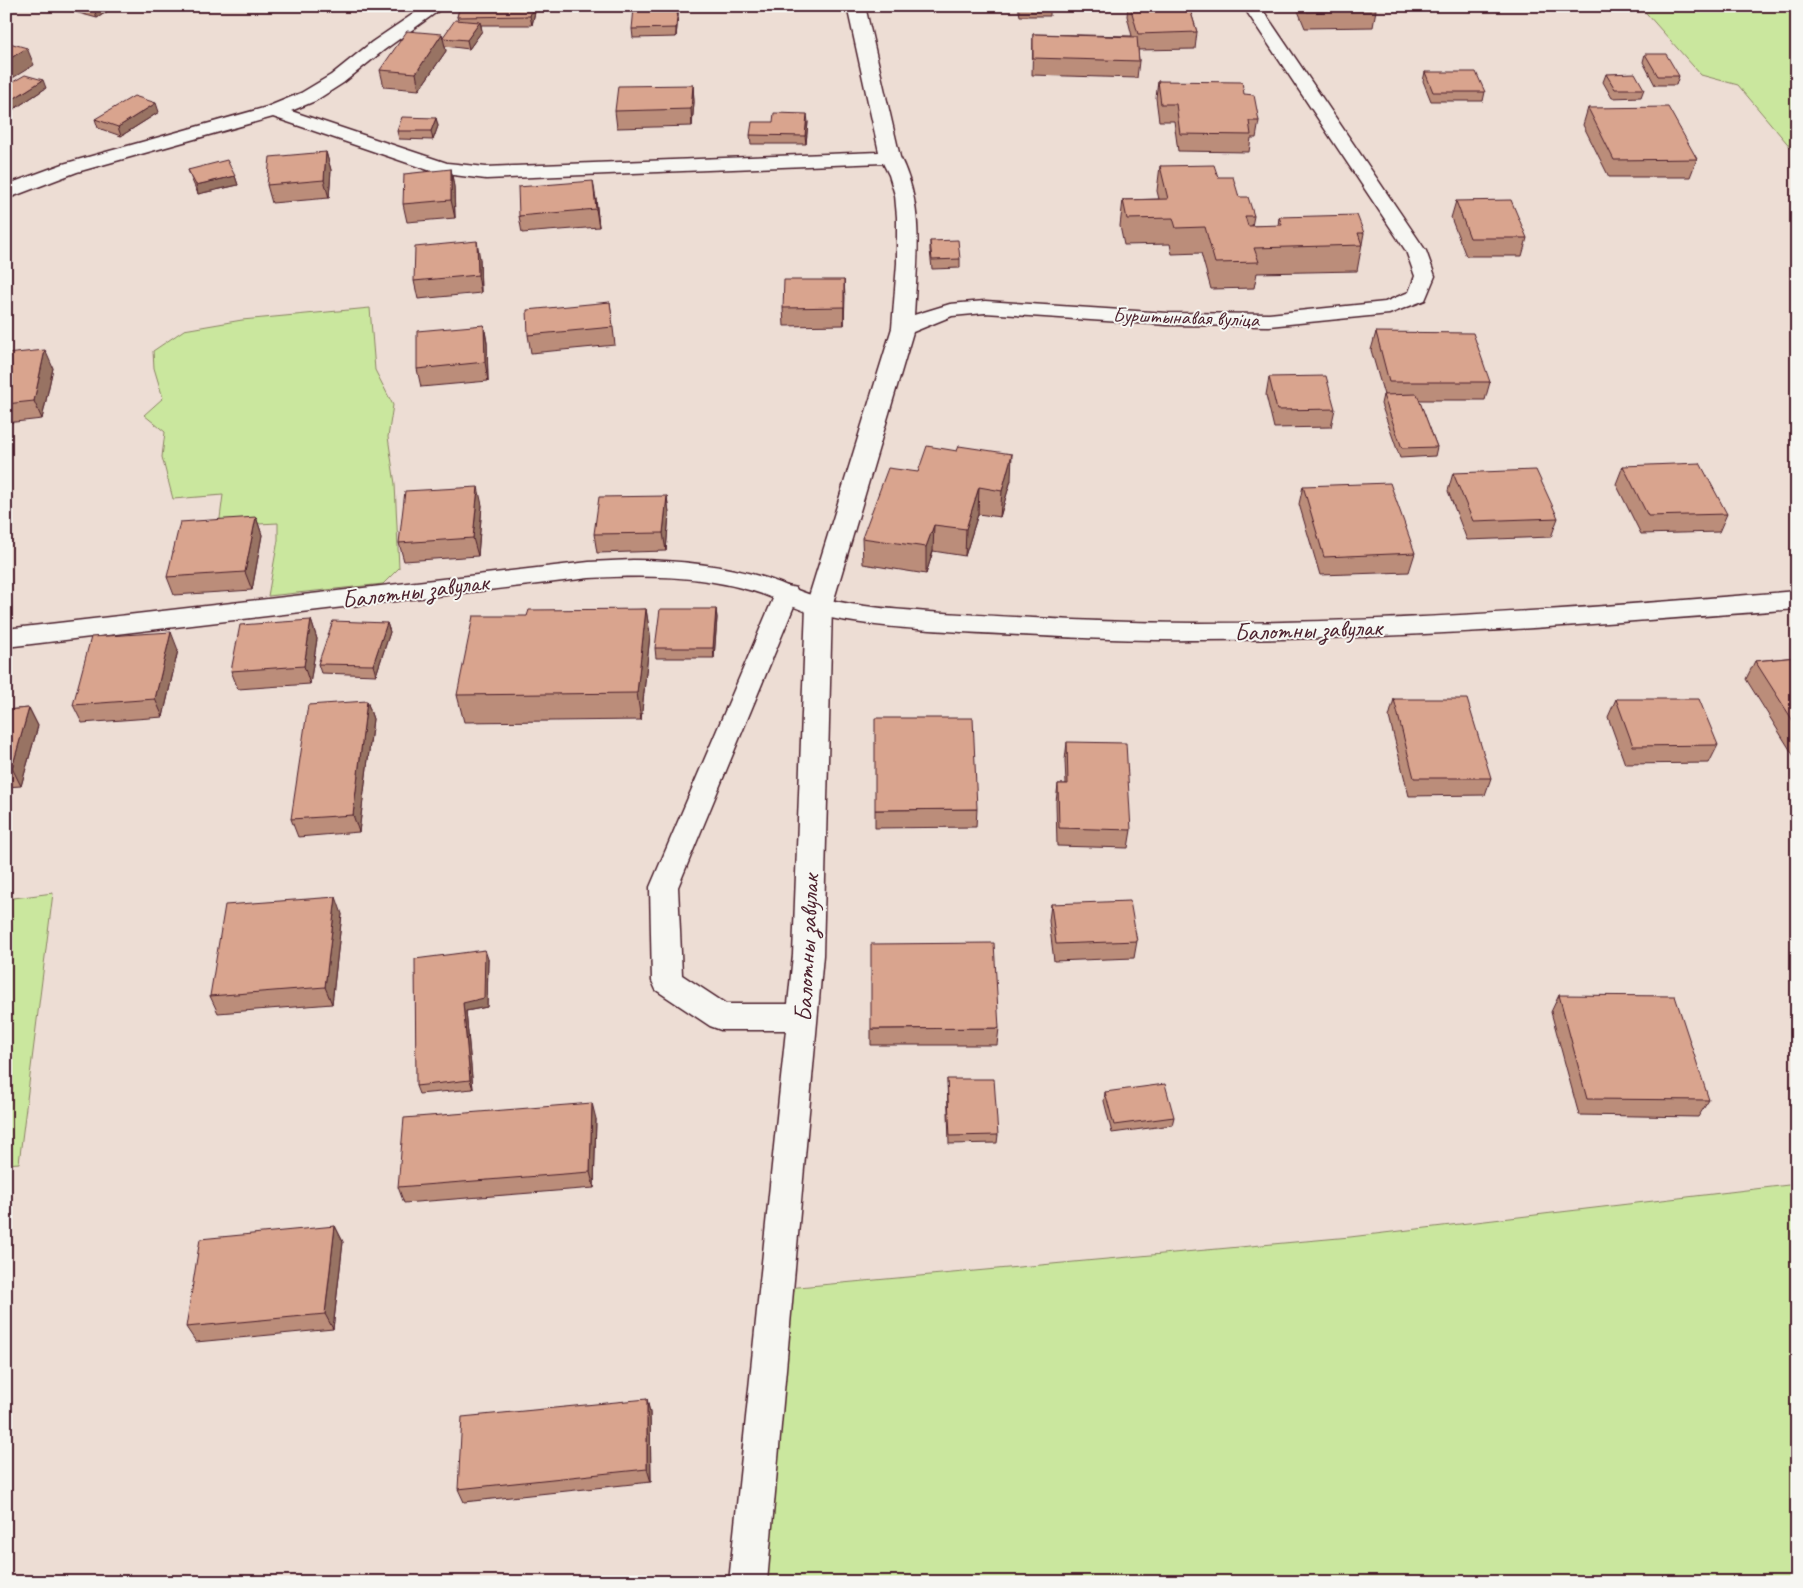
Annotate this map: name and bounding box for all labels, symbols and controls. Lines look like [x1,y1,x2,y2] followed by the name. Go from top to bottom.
[1112,301,1261,333] street label: Бурштынавая вуліца
[340,566,493,617] street label: Балотны завулак
[1234,611,1385,650] street label: Балотны завулак
[787,871,828,1023] street label: Балотны завулак

